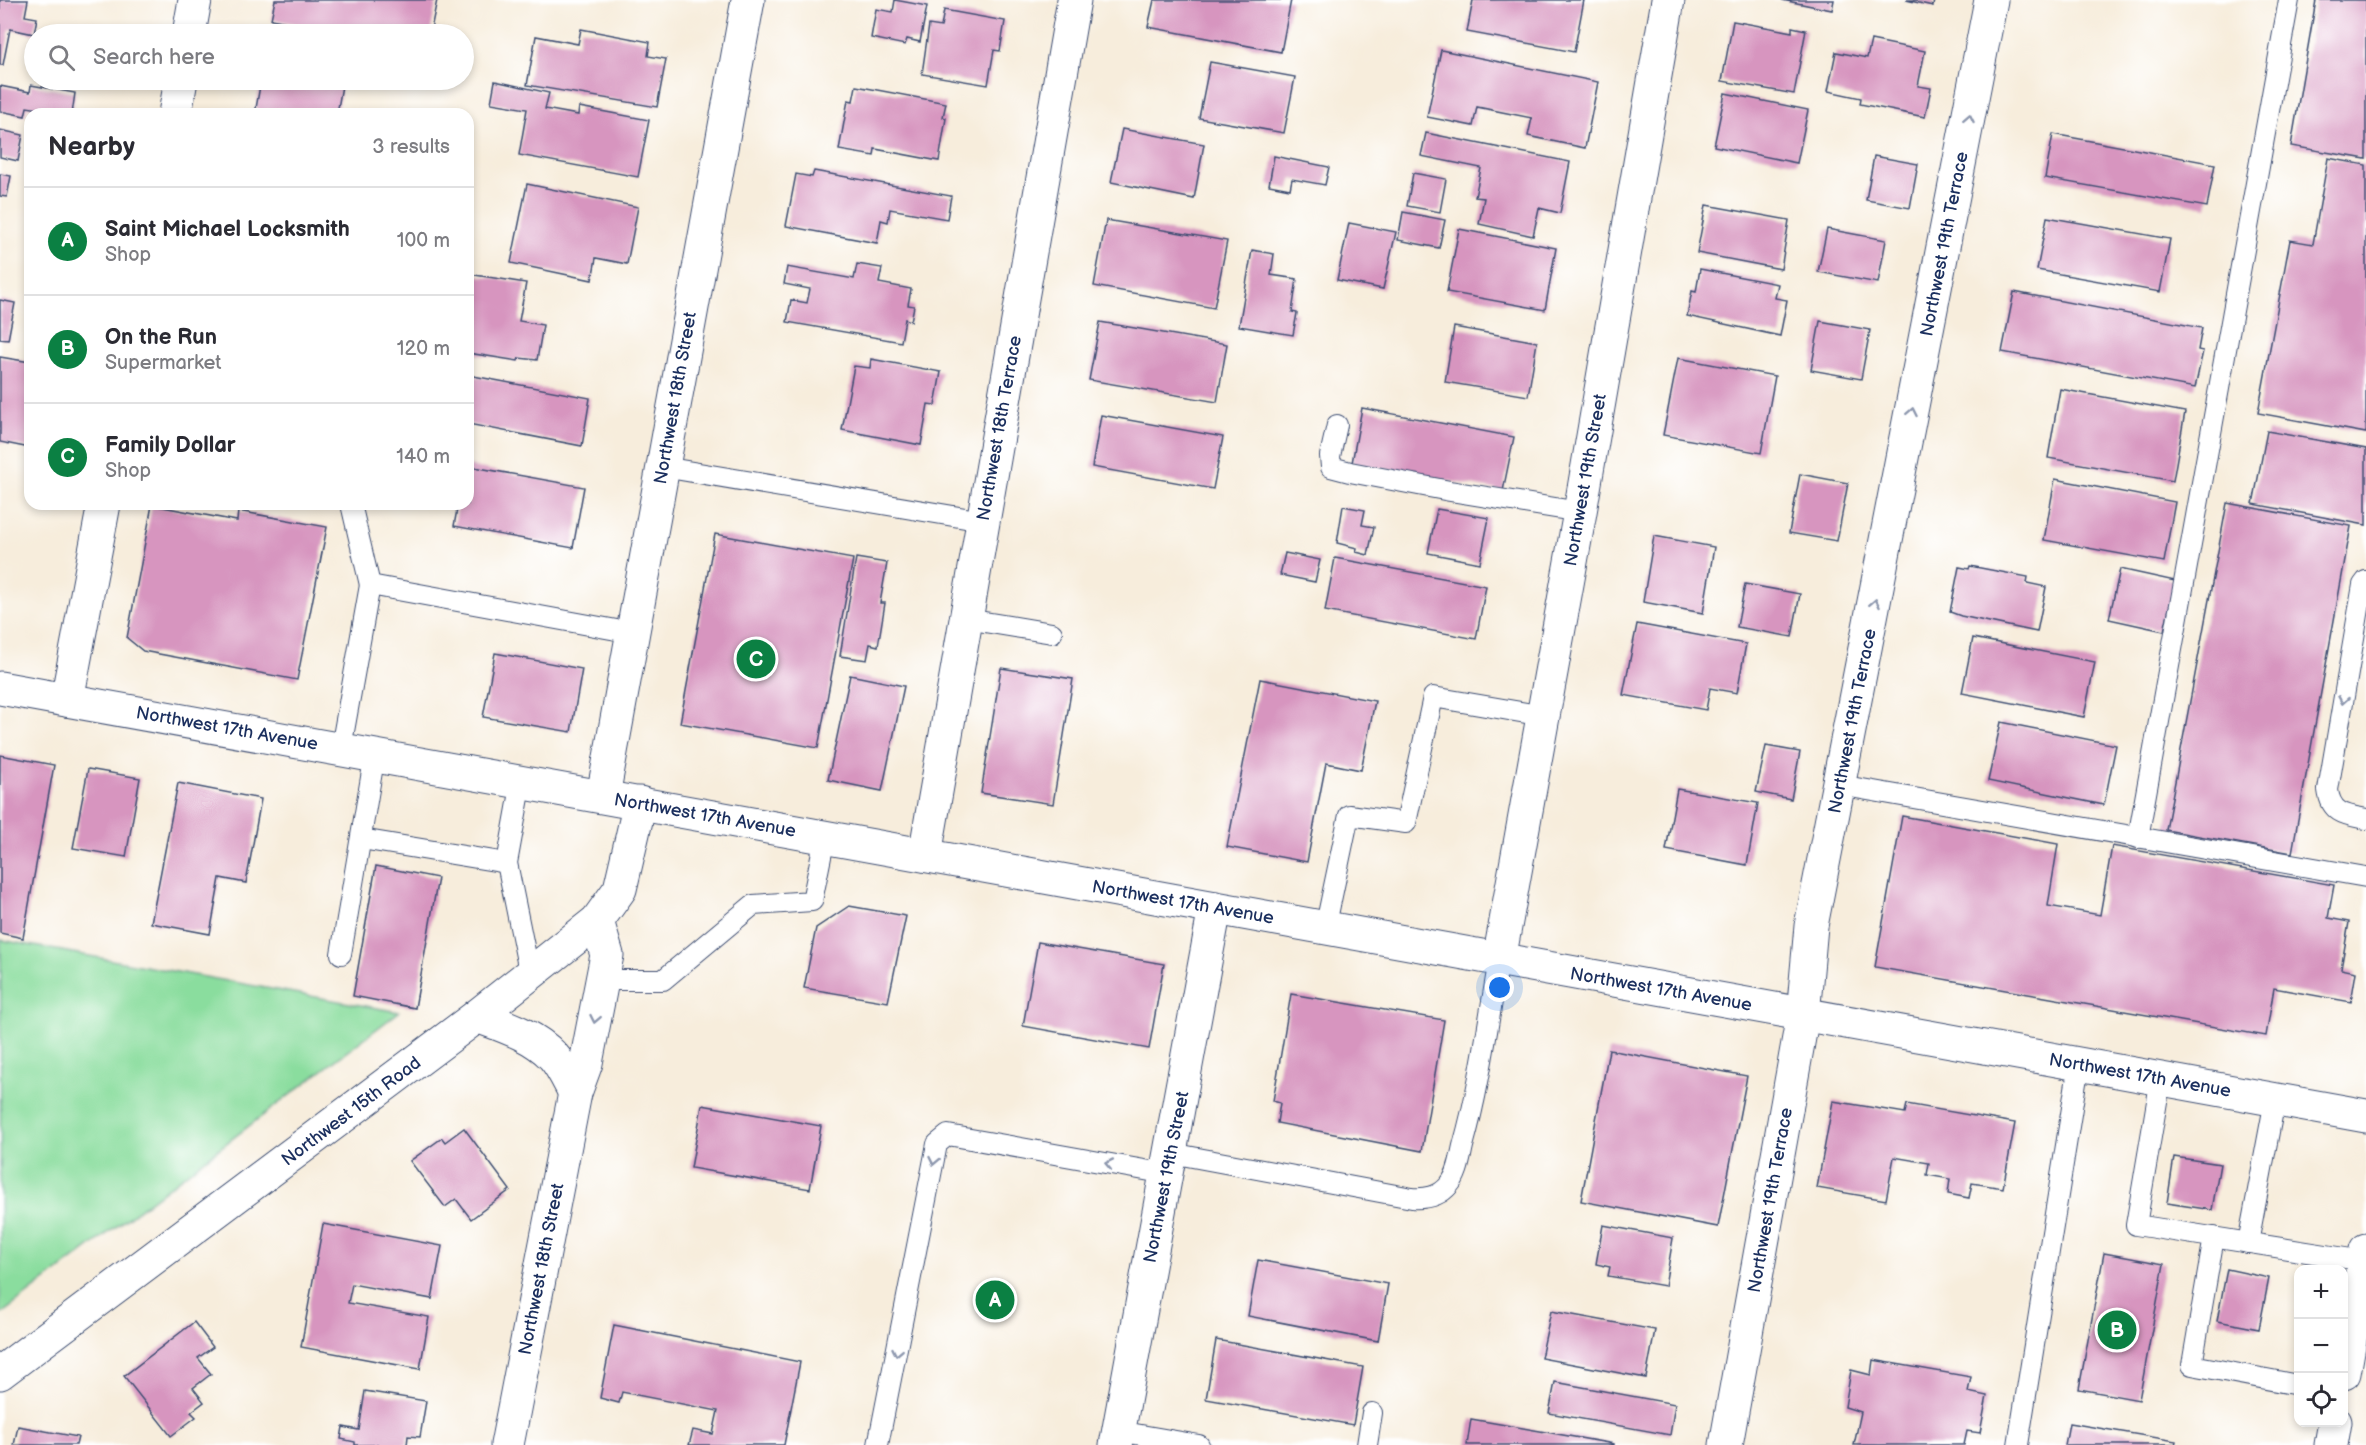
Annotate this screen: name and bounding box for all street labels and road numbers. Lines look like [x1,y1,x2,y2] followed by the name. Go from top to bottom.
[1916,150,1973,338] street label: Northwest 19th Terrace
[650,310,701,486] street label: Northwest 18th Street
[973,334,1026,522] street label: Northwest 18th Terrace
[1560,392,1611,568] street label: Northwest 19th Street
[1824,627,1881,815] street label: Northwest 19th Terrace
[134,702,320,755] street label: Northwest 17th Avenue
[612,789,798,842] street label: Northwest 17th Avenue
[1090,876,1276,929] street label: Northwest 17th Avenue
[1568,963,1754,1016] street label: Northwest 17th Avenue
[2047,1049,2233,1102] street label: Northwest 17th Avenue
[278,1052,425,1171] street label: Northwest 15th Road
[1140,1089,1194,1265] street label: Northwest 19th Street
[1744,1106,1797,1294] street label: Northwest 19th Terrace
[515,1181,569,1357] street label: Northwest 18th Street

